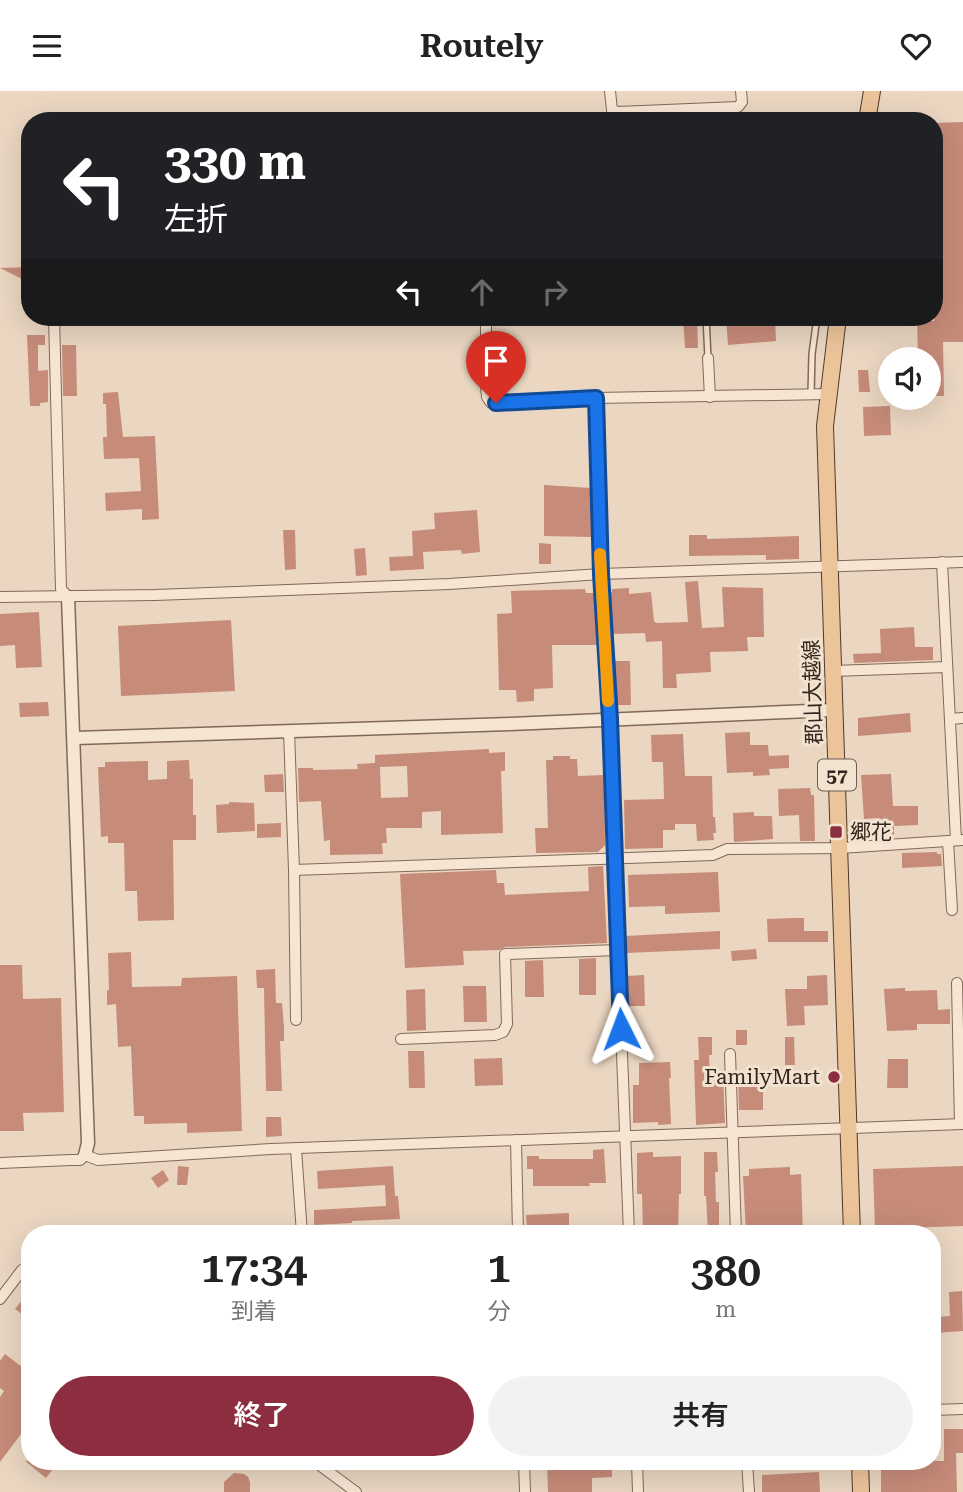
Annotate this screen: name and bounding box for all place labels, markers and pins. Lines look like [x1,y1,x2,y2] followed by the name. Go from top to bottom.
[466,331,526,403] pin
[850,820,892,844] place label: 郷花
[828,824,844,840] marker: 郷花
[704,1065,820,1089] place label: FamilyMart
[826,1069,842,1085] marker: FamilyMart

